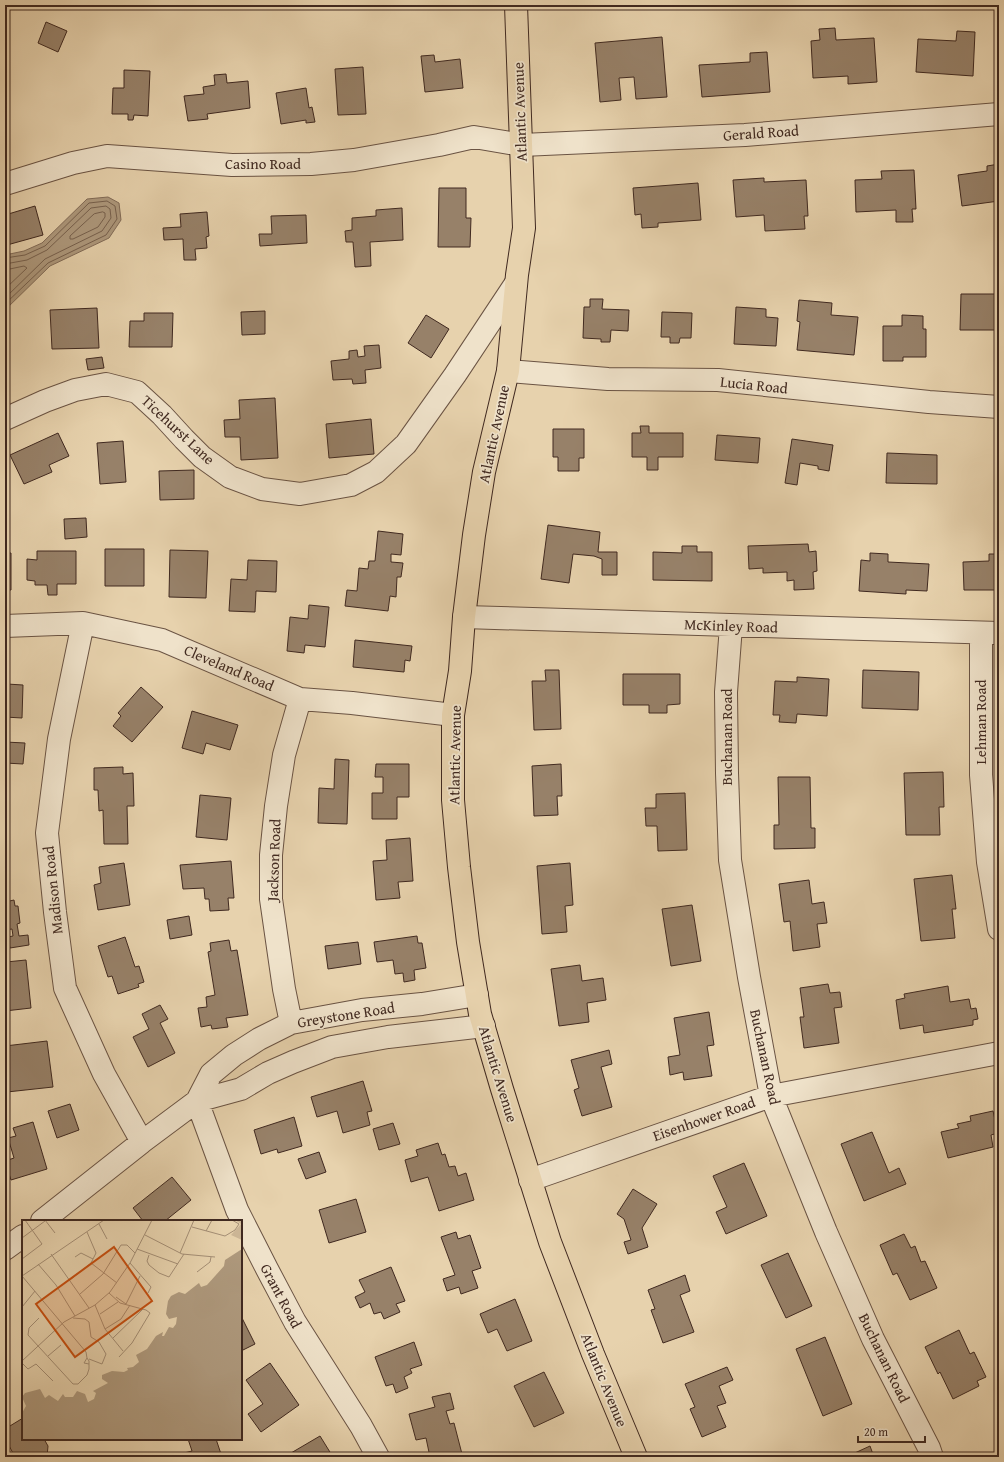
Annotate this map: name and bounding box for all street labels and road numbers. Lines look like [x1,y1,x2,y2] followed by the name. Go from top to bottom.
[507,62,532,162] street label: Atlantic Avenue
[722,119,800,146] street label: Gerald Road
[225,153,301,174] street label: Casino Road
[719,371,789,399] street label: Lucia Road
[473,383,514,485] street label: Atlantic Avenue
[137,390,220,469] street label: Ticehurst Lane
[684,613,778,638] street label: McKinley Road
[181,639,277,696] street label: Cleveland Road
[970,679,991,765] street label: Lehman Road
[716,688,737,786] street label: Buchanan Road
[443,705,466,805] street label: Atlantic Avenue
[261,818,285,904] street label: Jackson Road
[37,845,68,935] street label: Madison Road
[296,996,396,1033] street label: Greystone Road
[745,1007,786,1107] street label: Buchanan Road
[474,1023,523,1125] street label: Atlantic Avenue
[650,1091,758,1146] street label: Eisenhower Road
[256,1260,307,1332] street label: Grant Road
[854,1310,915,1406] street label: Buchanan Road
[576,1330,633,1430] street label: Atlantic Avenue

